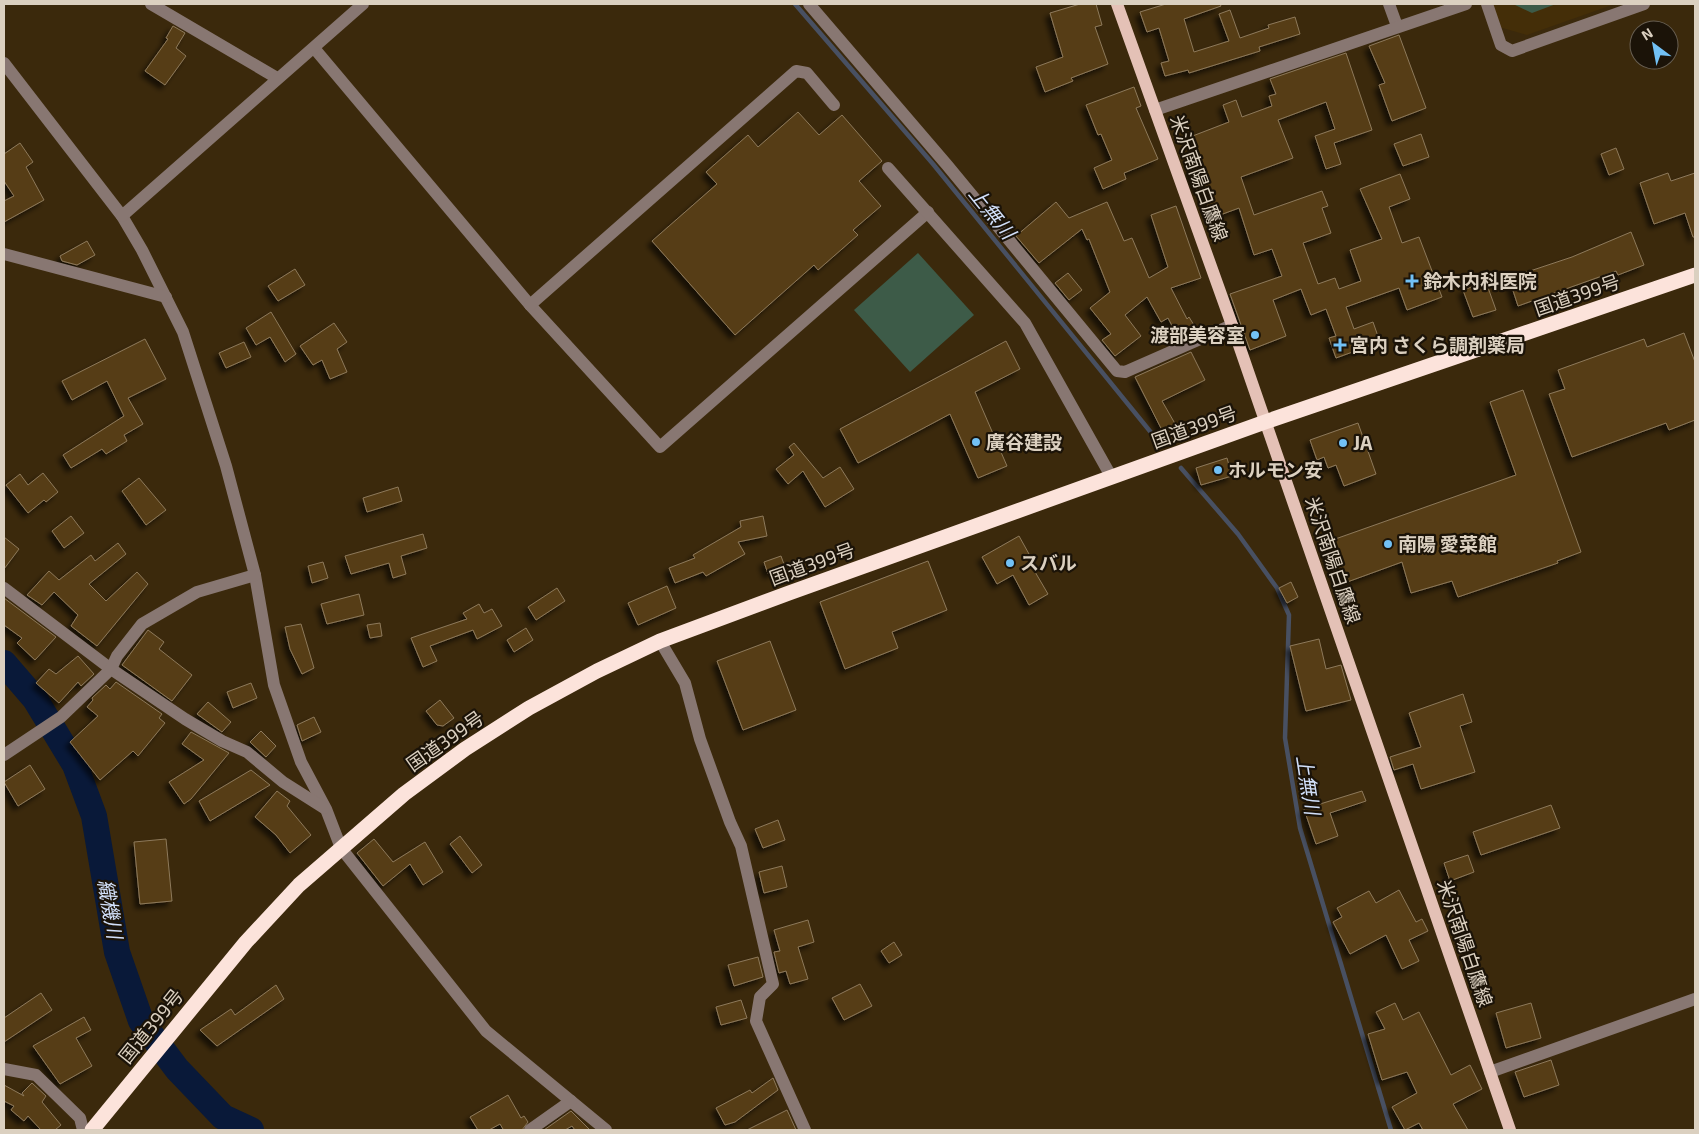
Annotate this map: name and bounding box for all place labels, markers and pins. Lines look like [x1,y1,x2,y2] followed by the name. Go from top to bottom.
[1423,269,1537,292] place label: 鈴木内科医院
[1405,274,1419,288] marker: 鈴木内科医院
[1150,323,1245,346] place label: 渡部美容室
[1249,329,1261,341] marker: 渡部美容室
[1350,333,1525,356] place label: 宮内 さくら調剤薬局
[1334,339,1346,351] marker: 宮内 さくら調剤薬局
[986,430,1062,453] place label: 廣谷建設
[1353,431,1373,454] place label: JA
[970,436,982,448] marker: 廣谷建設
[1337,437,1349,449] marker: JA
[1228,458,1323,481] place label: ホルモン安
[1212,464,1224,476] marker: ホルモン安
[1398,532,1497,555] place label: 南陽 愛菜館
[1382,538,1394,550] marker: 南陽 愛菜館
[1020,551,1077,574] place label: スバル
[1004,557,1016,569] marker: スバル

